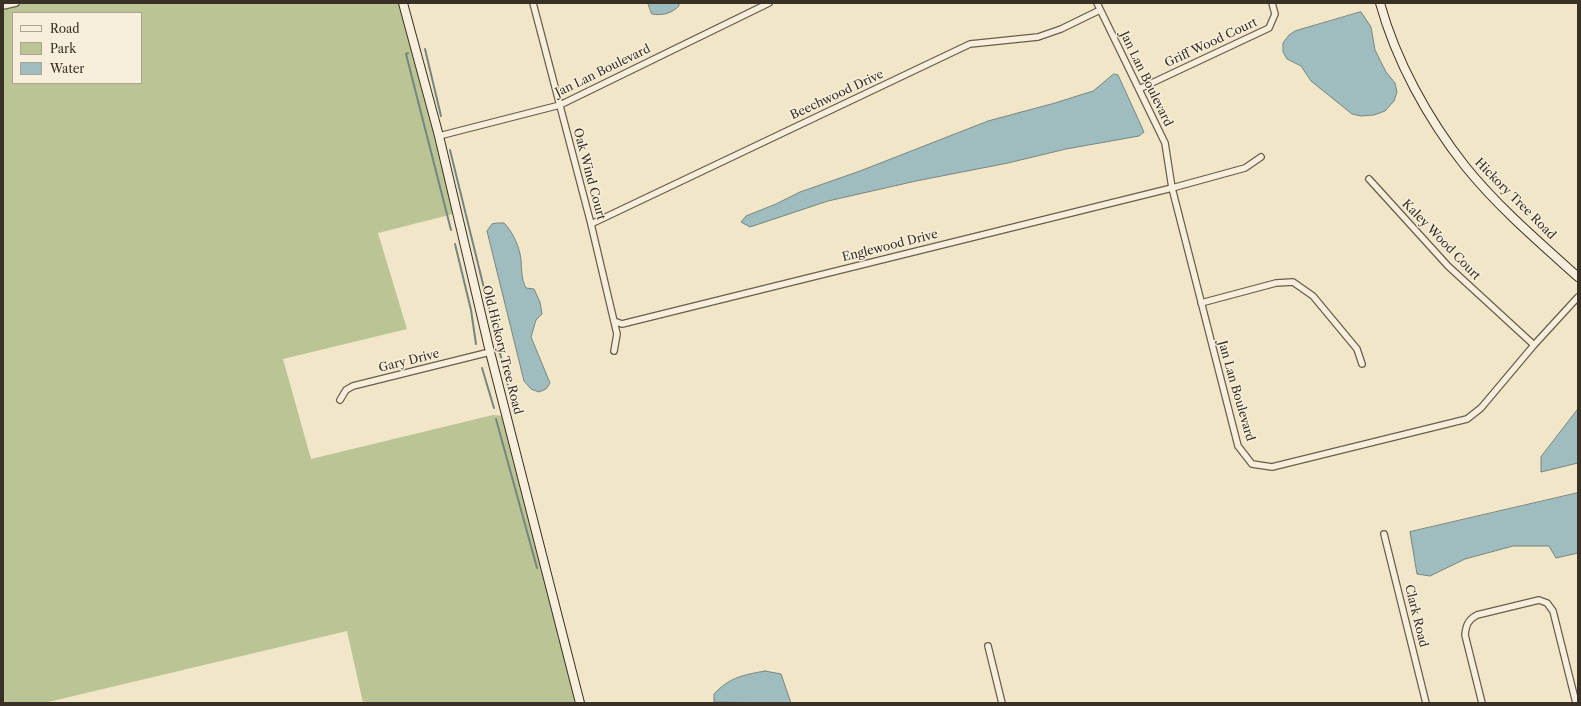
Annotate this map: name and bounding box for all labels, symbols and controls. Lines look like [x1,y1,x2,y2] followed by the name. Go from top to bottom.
[12,12,142,84] legend
[1162,15,1260,71] street label: Griff Wood Court
[50,21,80,36] text: Road
[1117,29,1175,129] street label: Jan Lan Boulevard
[50,41,76,56] text: Park
[553,42,653,100] street label: Jan Lan Boulevard
[50,61,84,76] text: Water
[788,67,886,123] street label: Beechwood Drive
[570,126,608,222] street label: Oak Wind Court
[1472,156,1558,242] street label: Hickory Tree Road
[1399,197,1483,283] street label: Kaley Wood Court
[841,227,939,265] street label: Englewood Drive
[479,284,525,416] street label: Old Hickory Tree Road
[1215,339,1257,443] street label: Jan Lan Boulevard
[377,347,441,375] street label: Gary Drive
[1401,583,1431,649] street label: Clark Road

